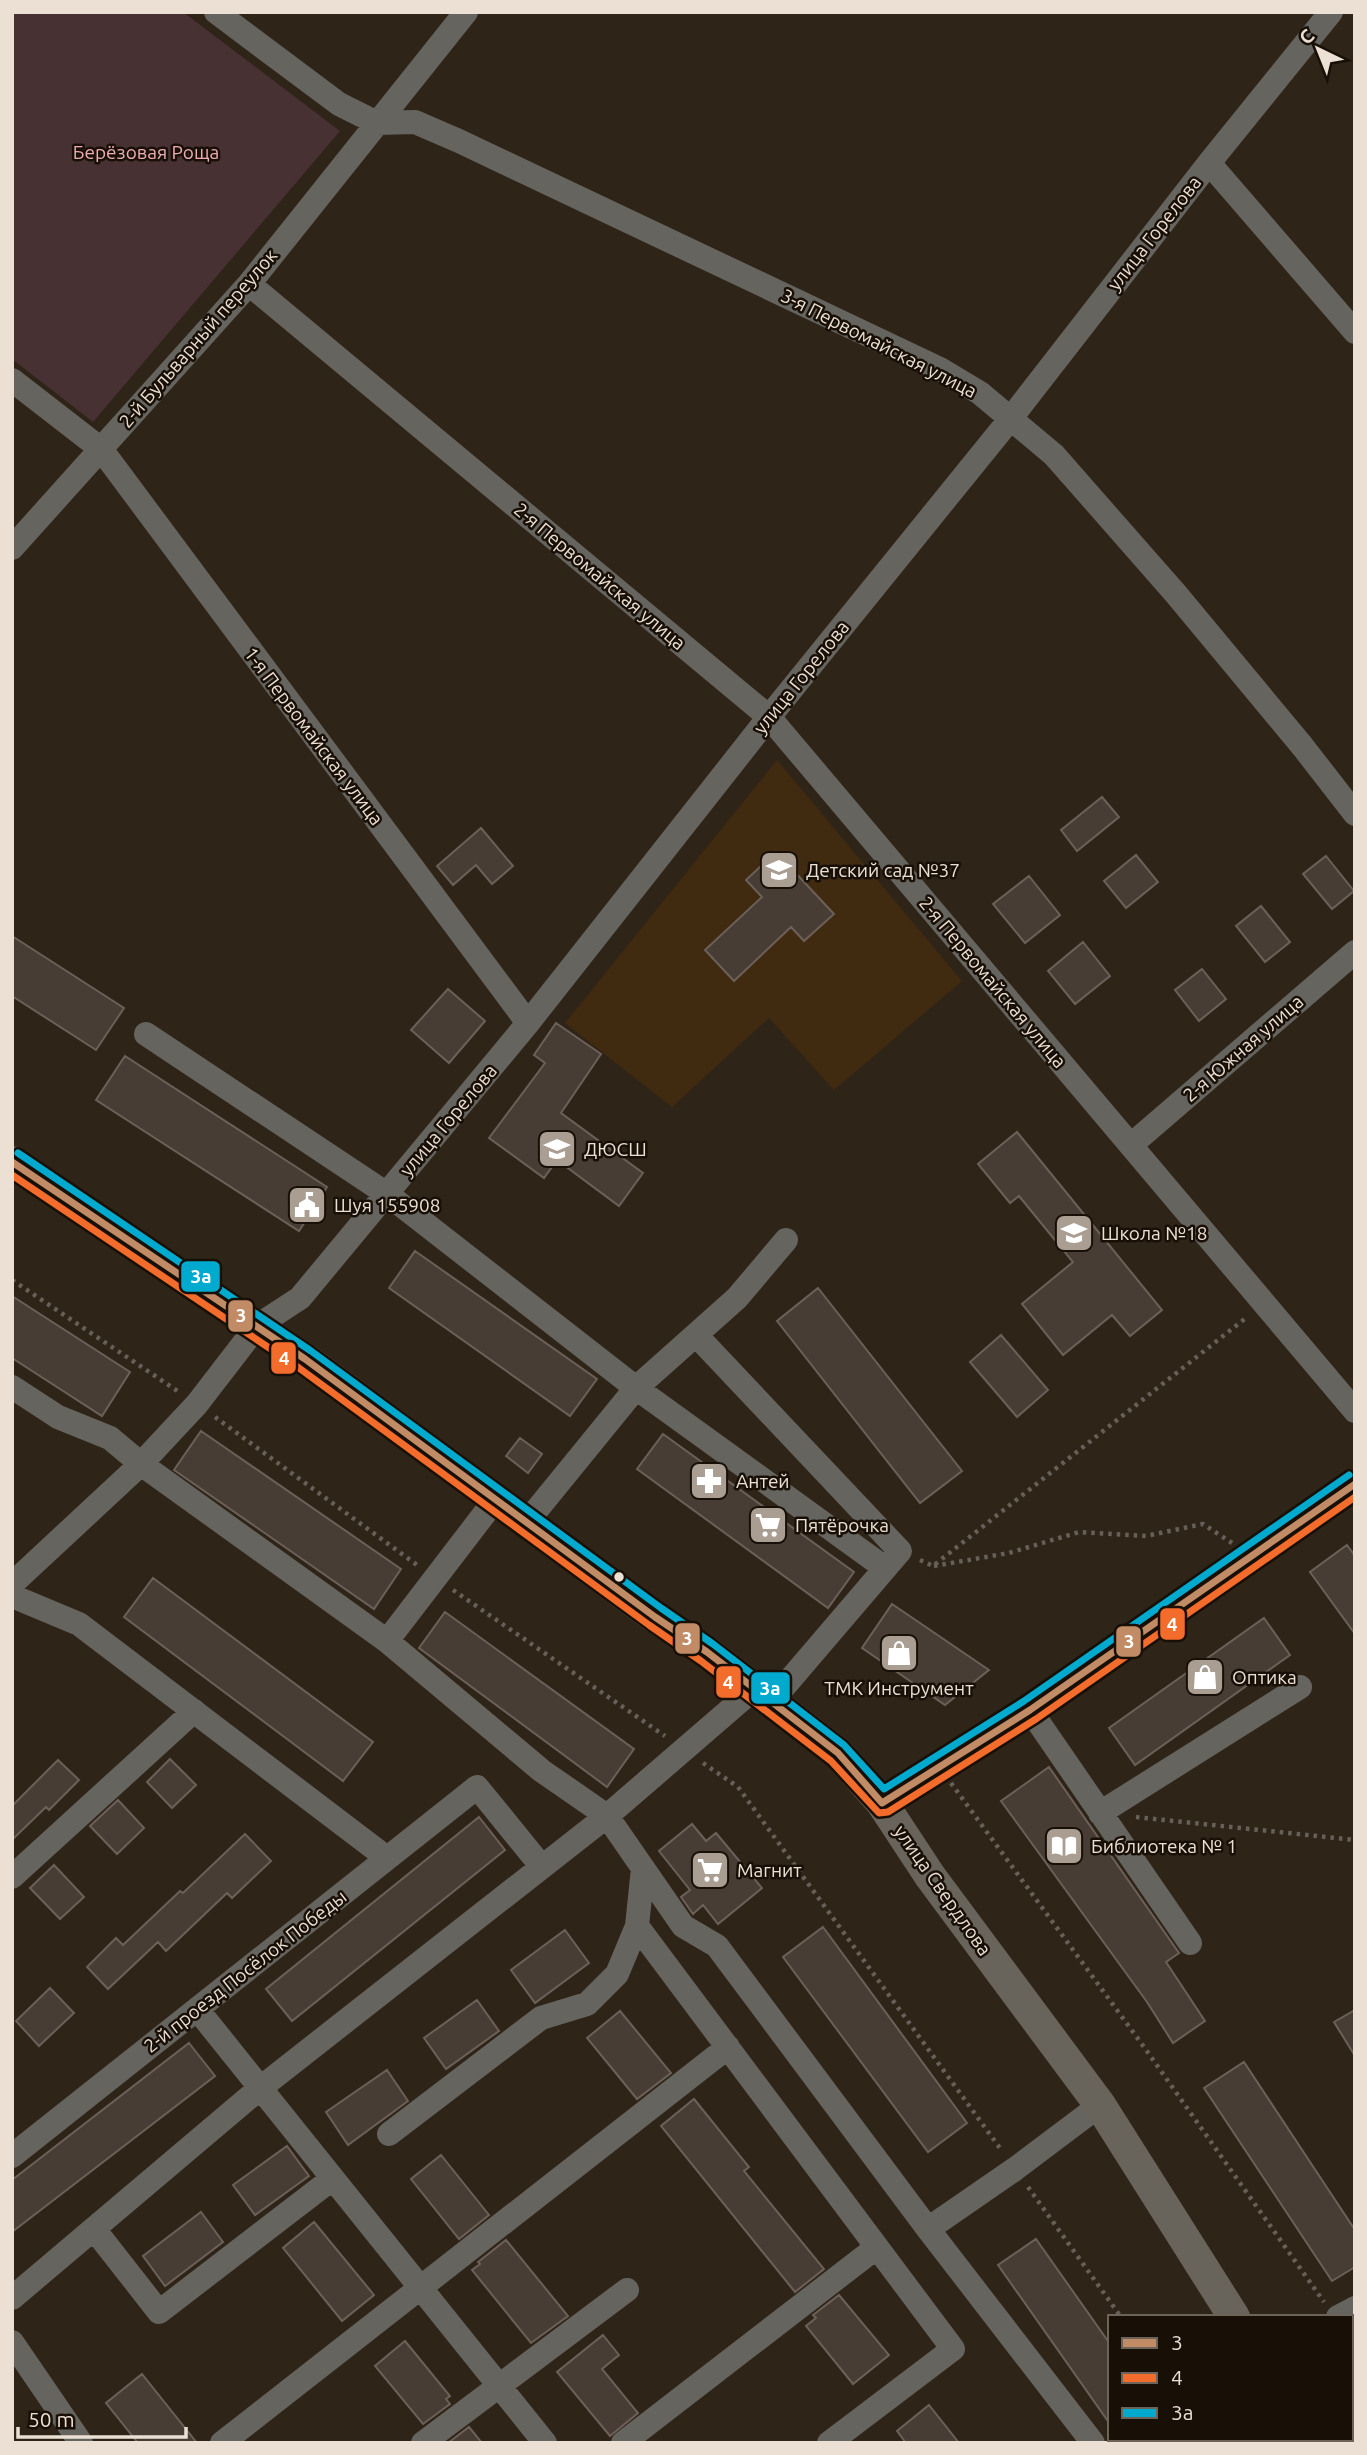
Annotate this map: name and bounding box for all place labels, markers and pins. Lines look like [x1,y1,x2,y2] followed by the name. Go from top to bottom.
[758,849,800,891] school or university icon: Детский сад №37
[806,859,960,881] place label: Детский сад №37
[536,1128,578,1170] school or university icon: ДЮСШ
[584,1138,647,1160] place label: ДЮСШ
[286,1184,328,1226] public building icon: Шуя 155908
[334,1194,441,1216] place label: Шуя 155908
[1053,1212,1095,1254] school or university icon: Школа №18
[1101,1222,1208,1244] place label: Школа №18
[688,1460,730,1502] pharmacy icon: Антей
[736,1470,790,1492] place label: Антей
[747,1504,789,1546] supermarket icon: Пятёрочка
[795,1514,889,1536] place label: Пятёрочка
[612,1570,626,1584] unlabelled marker
[878,1632,920,1674] shop icon: ТМК Инструмент
[1184,1656,1226,1698] shop icon: Оптика
[1232,1666,1297,1688] place label: Оптика
[824,1677,974,1699] place label: ТМК Инструмент
[1043,1825,1085,1867] library icon: Библиотека № 1
[1091,1835,1237,1857] place label: Библиотека № 1
[689,1849,731,1891] supermarket icon: Магнит
[737,1859,802,1881] place label: Магнит

